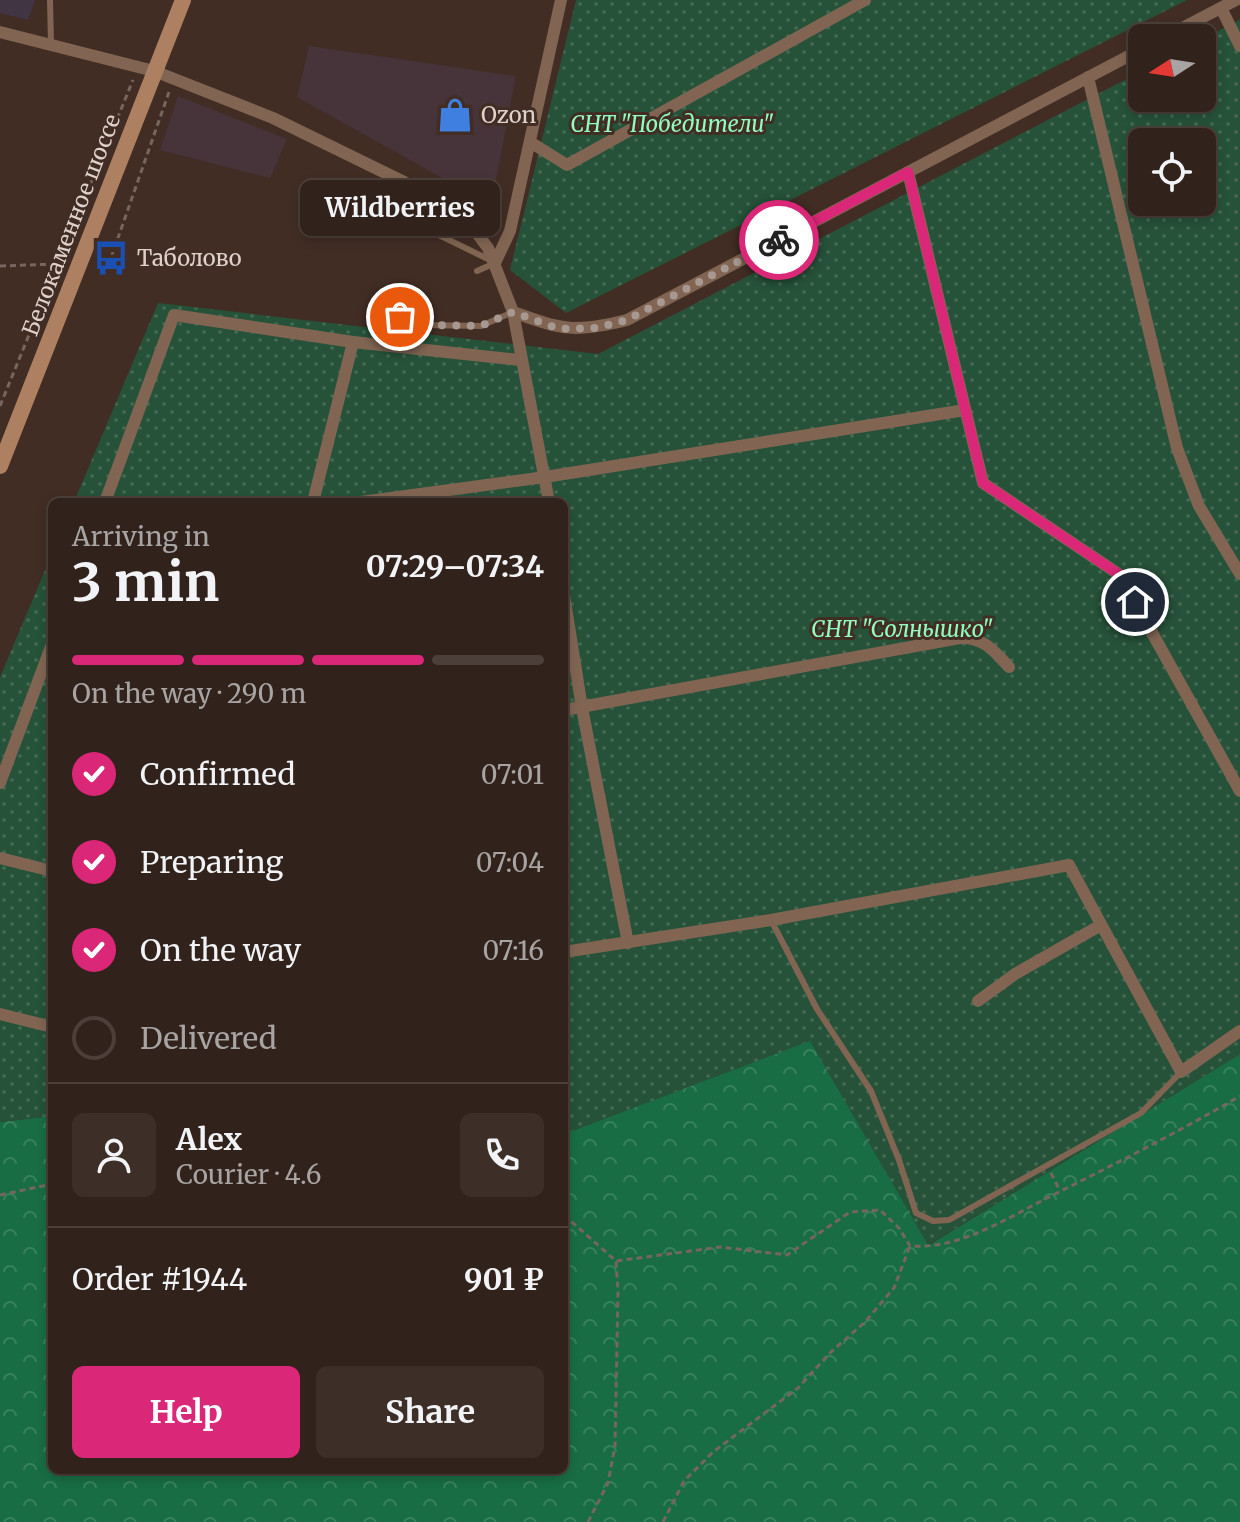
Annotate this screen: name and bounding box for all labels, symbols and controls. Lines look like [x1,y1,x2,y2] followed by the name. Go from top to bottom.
[1128,24,1216,112] north arrow
[1128,24,1216,216] map controls
[436,96,474,134] shop icon: Ozon
[481,101,537,129] place label: Ozon
[16,110,126,340] street label: Белокаменное шоссе
[570,110,774,138] park label: СНТ "Победители"
[1128,128,1216,216] button: locate
[300,181,500,237] callout: Wildberries
[325,191,475,224] text: Wildberries
[739,200,819,280] courier
[757,218,801,262] icon: bike
[92,239,130,277] bus stop icon: Таболово
[137,244,242,272] place label: Таболово
[366,283,434,351] pin
[378,295,422,339] icon: bag
[72,520,210,553] text: Arriving in
[366,547,544,585] text: 07:29–07:34
[72,550,219,615] text: 3 min
[1101,568,1169,636] pin
[1113,580,1157,624] icon: home
[811,615,993,643] park label: СНТ "Солнышко"
[72,677,306,710] text: On the way · 290 m
[72,752,116,796] icon: check
[140,755,295,793] text: Confirmed
[481,758,544,791] text: 07:01
[72,840,116,884] icon: check
[140,843,283,881] text: Preparing
[476,846,544,879] text: 07:04
[72,928,116,972] icon: check
[140,931,301,969] text: On the way
[482,934,544,967] text: 07:16
[140,1019,277,1057] text: Delivered
[72,1113,156,1197] button: person
[460,1113,544,1197] button: phone
[176,1120,242,1158] text: Alex
[176,1158,322,1191] text: Courier · 4.6
[72,1260,247,1298] text: Order #1944
[464,1260,544,1298] text: 901 ₽
[72,1366,300,1458] button: Help
[316,1366,544,1458] button: Share

